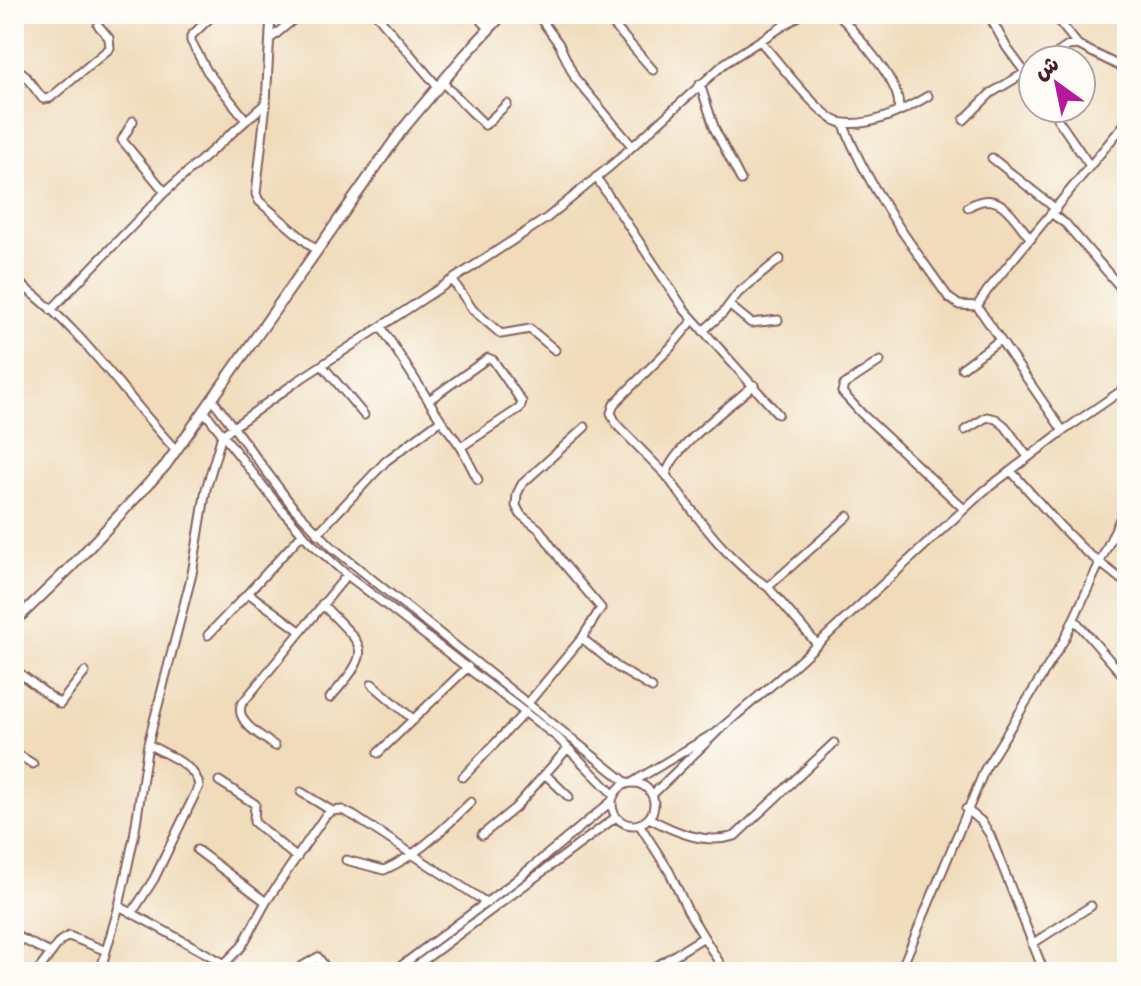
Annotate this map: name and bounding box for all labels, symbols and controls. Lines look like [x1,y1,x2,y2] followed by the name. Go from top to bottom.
[1017,44,1097,124] north arrow
[1028,49,1066,88] text: ش

